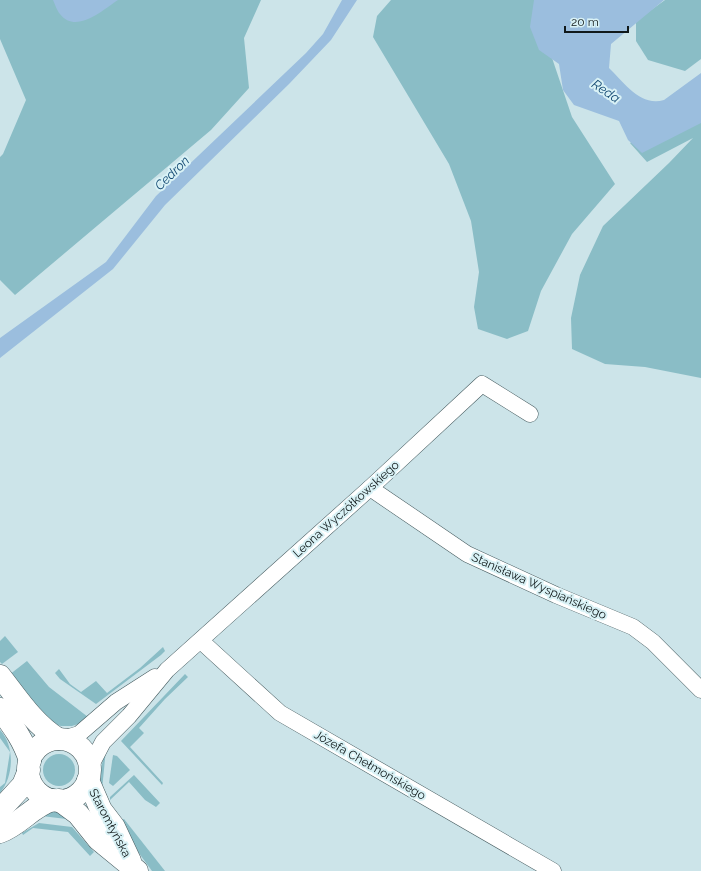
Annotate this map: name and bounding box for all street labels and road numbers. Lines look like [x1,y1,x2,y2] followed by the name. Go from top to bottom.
[290,458,402,560] street label: Leona Wyczółkowskiego
[469,550,609,622] street label: Stanisława Wyspiańskiego
[312,727,428,803] street label: Józefa Chełmońskiego
[86,786,134,860] street label: Staromłyńska

